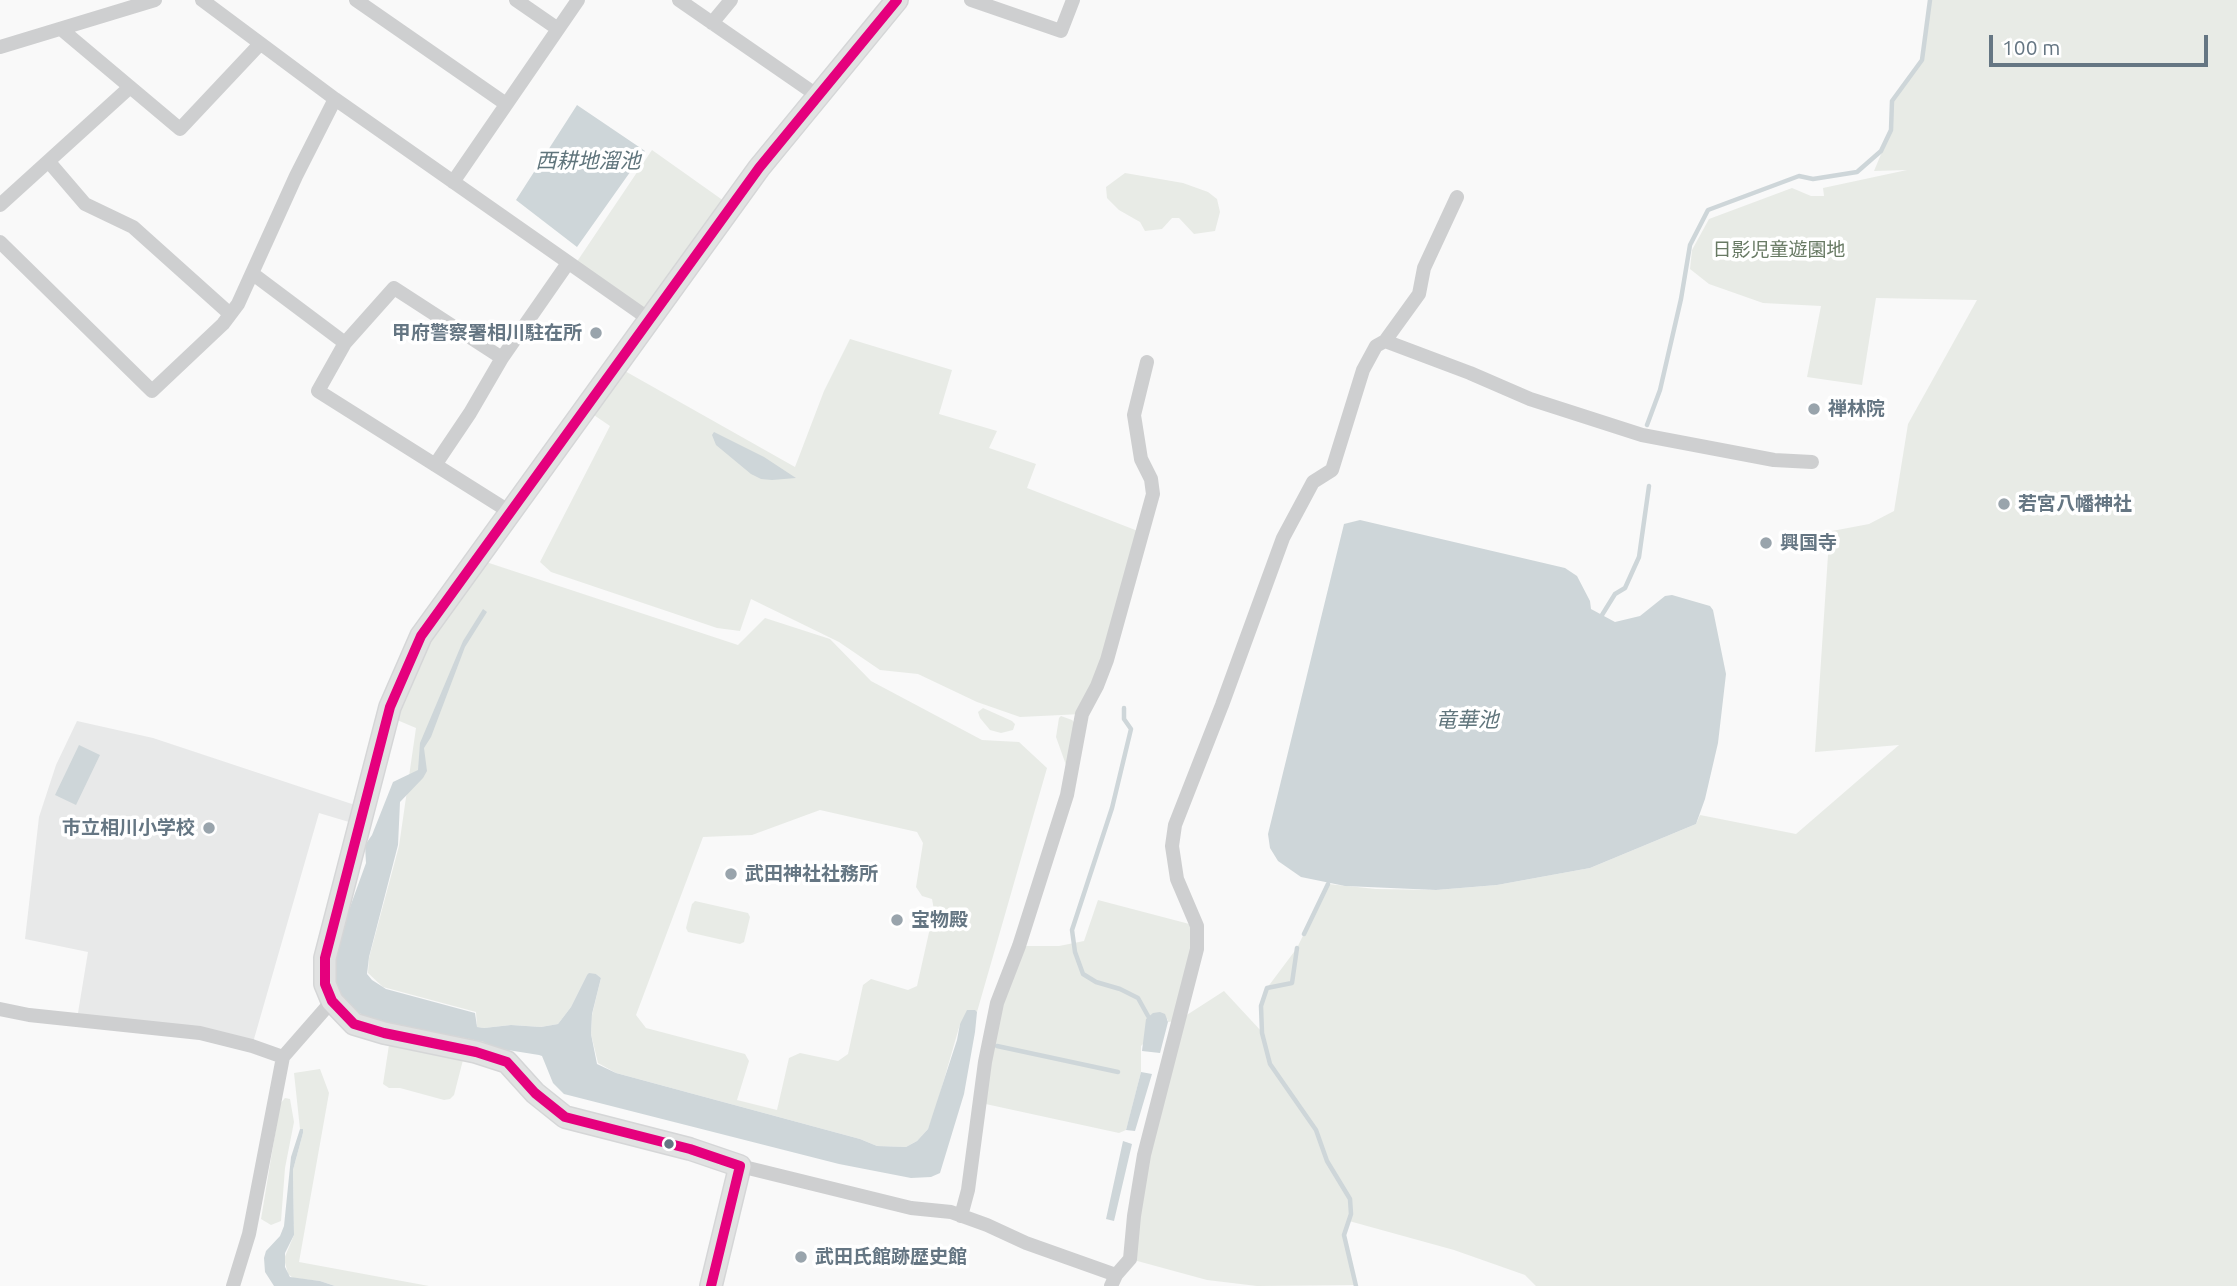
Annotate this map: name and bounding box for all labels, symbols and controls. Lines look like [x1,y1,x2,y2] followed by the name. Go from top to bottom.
[1992,21,2211,65] scale bar
[2002,35,2060,59] text: 100 m
[536,148,640,174] water label: 西耕地溜池
[1713,239,1845,261] park label: 日影児童遊園地
[392,322,582,344] place label: 甲府警察署相川駐在所
[588,325,604,341] marker: 甲府警察署相川駐在所
[1828,398,1885,420] place label: 禅林院
[1806,401,1822,417] marker: 禅林院
[2018,493,2132,515] place label: 若宮八幡神社
[1996,496,2012,512] marker: 若宮八幡神社
[1780,532,1837,554] place label: 興国寺
[1758,535,1774,551] marker: 興国寺
[1436,707,1498,733] water label: 竜華池
[62,817,195,839] place label: 市立相川小学校
[201,820,217,836] marker: 市立相川小学校
[745,863,878,885] place label: 武田神社社務所
[723,866,739,882] marker: 武田神社社務所
[911,909,968,931] place label: 宝物殿
[889,912,905,928] marker: 宝物殿
[662,1137,676,1151] unlabelled marker
[815,1246,967,1268] place label: 武田氏館跡歴史館
[793,1249,809,1265] marker: 武田氏館跡歴史館

